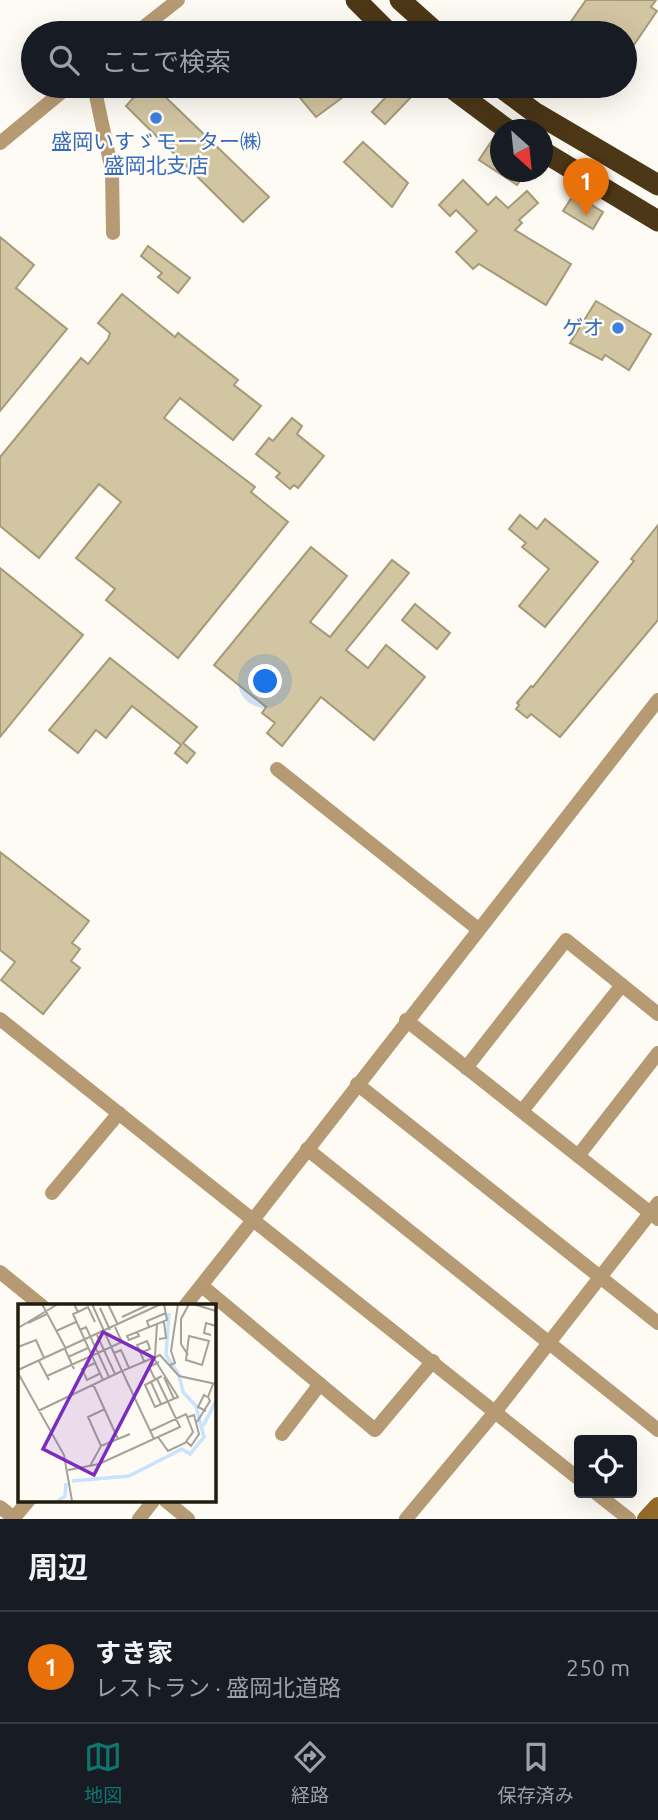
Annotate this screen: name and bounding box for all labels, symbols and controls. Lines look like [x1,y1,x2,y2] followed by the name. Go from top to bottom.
[21,21,637,98] search box
[45,41,83,79] icon: search
[101,47,231,76] text: ここで検索
[148,110,164,126] marker: 盛岡いすゞモーター㈱ 盛岡北支店
[490,119,553,182] north arrow
[51,129,261,177] place label: 盛岡いすゞモーター㈱ 盛岡北支店
[563,158,609,216] pin: 1
[562,315,604,339] place label: ゲオ
[610,320,626,336] marker: ゲオ
[248,664,282,698] your location
[18,1304,215,1502] inset map
[574,1435,637,1498] map controls
[574,1435,637,1498] button: locate
[28,1550,88,1584] text: 周辺
[95,1638,173,1667] text: すき家
[45,1655,57,1680] text: 1
[566,1655,630,1680] text: 250 m
[95,1675,341,1700] text: レストラン · 盛岡北道路
[84,1738,122,1807] tab: 地図
[291,1738,329,1807] tab: 経路
[498,1738,574,1807] tab: 保存済み

